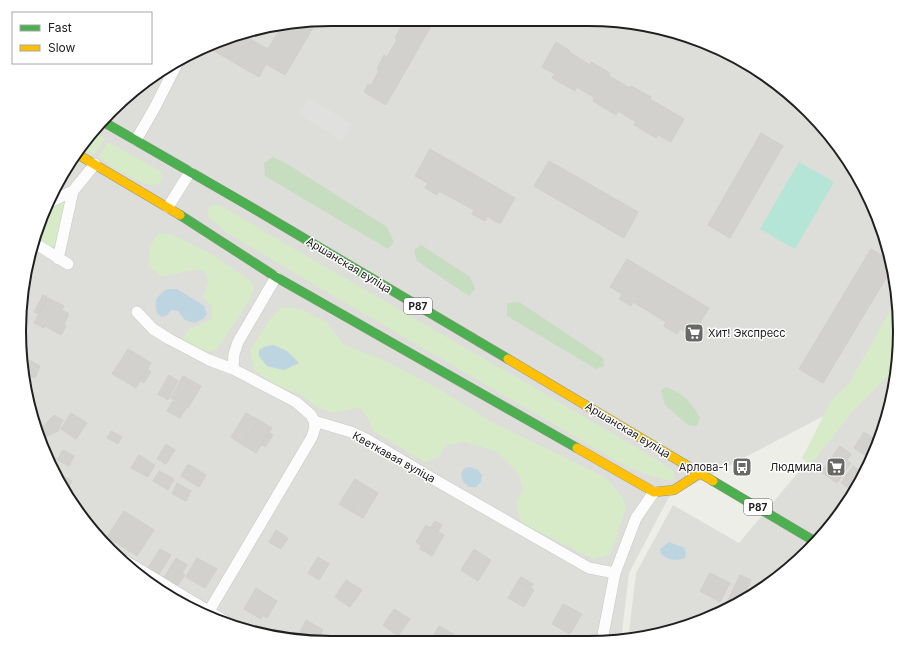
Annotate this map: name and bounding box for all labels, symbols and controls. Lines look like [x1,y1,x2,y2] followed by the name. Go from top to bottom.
[12,12,152,64] legend
[48,20,72,35] text: Fast
[48,40,76,55] text: Slow
[304,234,394,296] street label: Аршанская вуліца
[404,298,432,314] road number: Р87
[683,322,705,344] supermarket icon: Хит! Экспресс
[708,326,786,340] place label: Хит! Экспресс
[583,399,673,461] street label: Аршанская вуліца
[350,428,438,486] street label: Кветкавая вуліца
[731,456,753,478] bus stop icon: Арлова-1
[825,456,847,478] supermarket icon: Людмила
[679,460,728,474] place label: Арлова-1
[770,460,822,474] place label: Людмила
[744,499,772,515] road number: Р87

